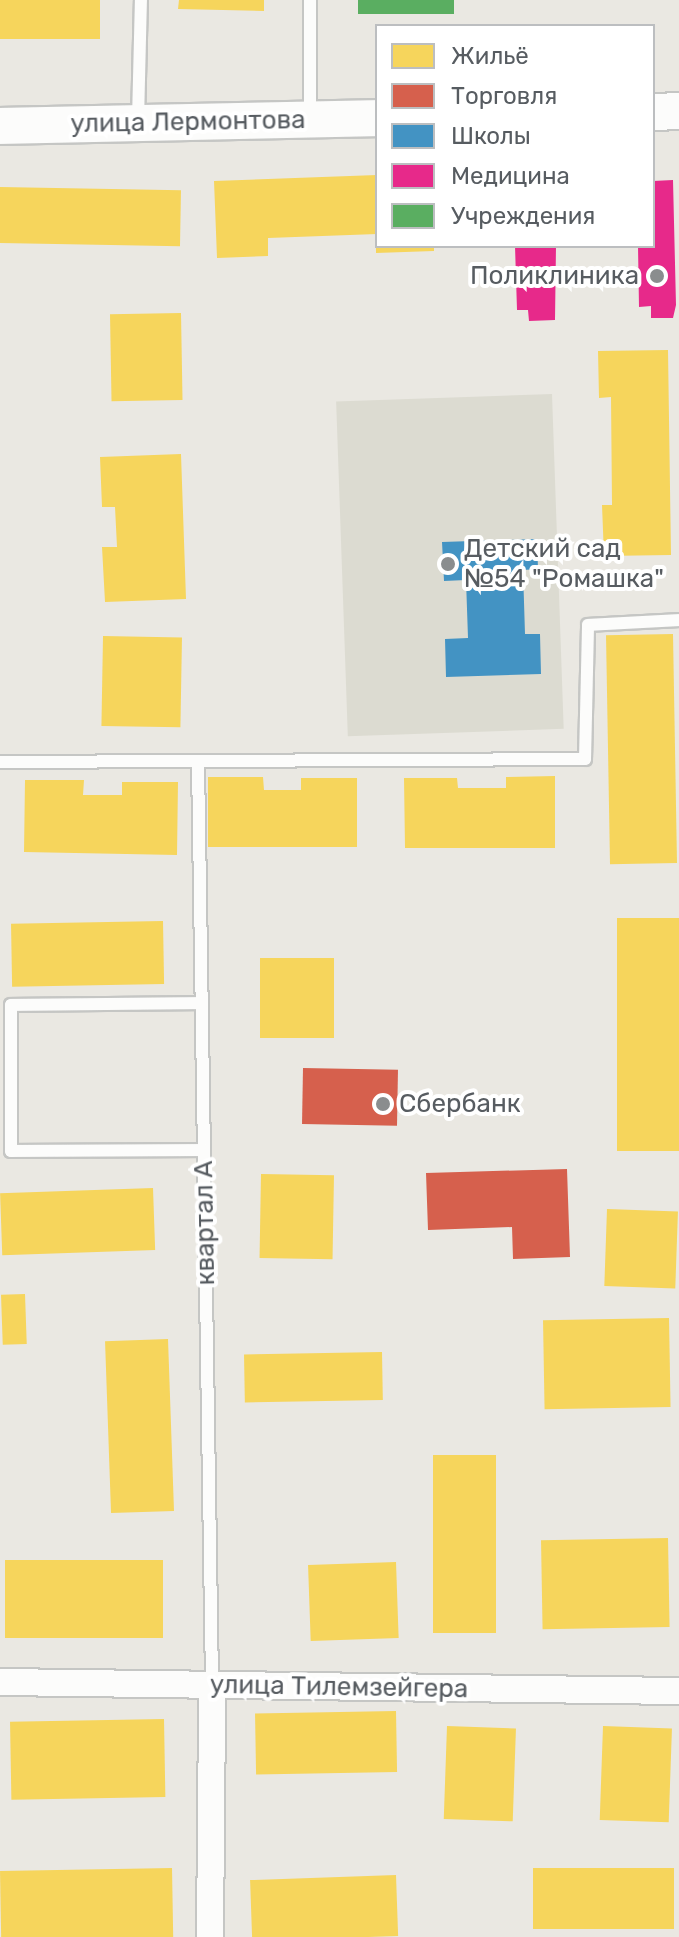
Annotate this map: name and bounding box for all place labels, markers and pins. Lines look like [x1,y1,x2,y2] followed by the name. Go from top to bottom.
[470,260,639,292] place label: Поликлиника
[646,265,668,287] marker: Поликлиника
[464,533,664,594] place label: Детский сад №54 "Ромашка"
[439,555,457,573] marker: Детский сад №54 "Ромашка"
[399,1088,521,1120] place label: Сбербанк
[374,1095,392,1113] marker: Сбербанк

